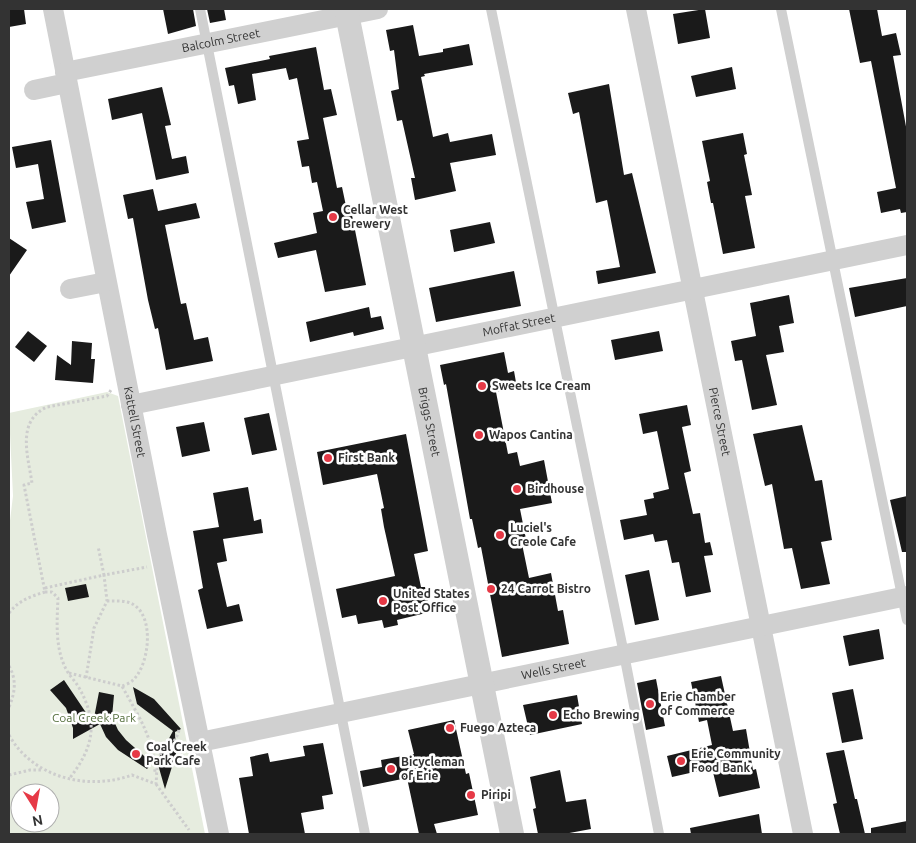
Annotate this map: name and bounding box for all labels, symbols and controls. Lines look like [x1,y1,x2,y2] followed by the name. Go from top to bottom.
[181,26,261,54] street label: Balcolm Street
[343,203,408,230] place label: Cellar West Brewery
[327,211,339,223] marker: Cellar West Brewery
[481,311,556,338] street label: Moffat Street
[492,379,591,392] place label: Sweets Ice Cream
[476,380,488,392] marker: Sweets Ice Cream
[122,385,149,459] street label: Kattell Street
[416,386,443,458] street label: Briggs Street
[707,386,733,457] street label: Pierce Street
[489,428,573,441] place label: Wapos Cantina
[473,429,485,441] marker: Wapos Cantina
[338,451,395,464] place label: First Bank
[322,452,334,464] marker: First Bank
[527,482,584,495] place label: Birdhouse
[511,483,523,495] marker: Birdhouse
[510,521,576,548] place label: Luciel's Creole Cafe
[494,529,506,541] marker: Luciel's Creole Cafe
[501,582,591,595] place label: 24 Carrot Bistro
[485,583,497,595] marker: 24 Carrot Bistro
[393,587,470,614] place label: United States Post Office
[377,595,389,607] marker: United States Post Office
[520,655,587,681] street label: Wells Street
[660,690,736,717] place label: Erie Chamber of Commerce
[644,698,656,710] marker: Erie Chamber of Commerce
[563,708,640,721] place label: Echo Brewing
[547,709,559,721] marker: Echo Brewing
[52,711,136,724] park label: Coal Creek Park
[460,721,536,734] place label: Fuego Azteca
[444,722,456,734] marker: Fuego Azteca
[146,740,207,767] place label: Coal Creek Park Cafe
[691,747,781,774] place label: Erie Community Food Bank
[130,748,142,760] marker: Coal Creek Park Cafe
[401,755,465,782] place label: Bicycleman of Erie
[675,755,687,767] marker: Erie Community Food Bank
[385,763,397,775] marker: Bicycleman of Erie
[10,783,60,833] north arrow
[481,788,511,801] place label: Piripi
[465,789,477,801] marker: Piripi
[31,812,44,830] text: N

